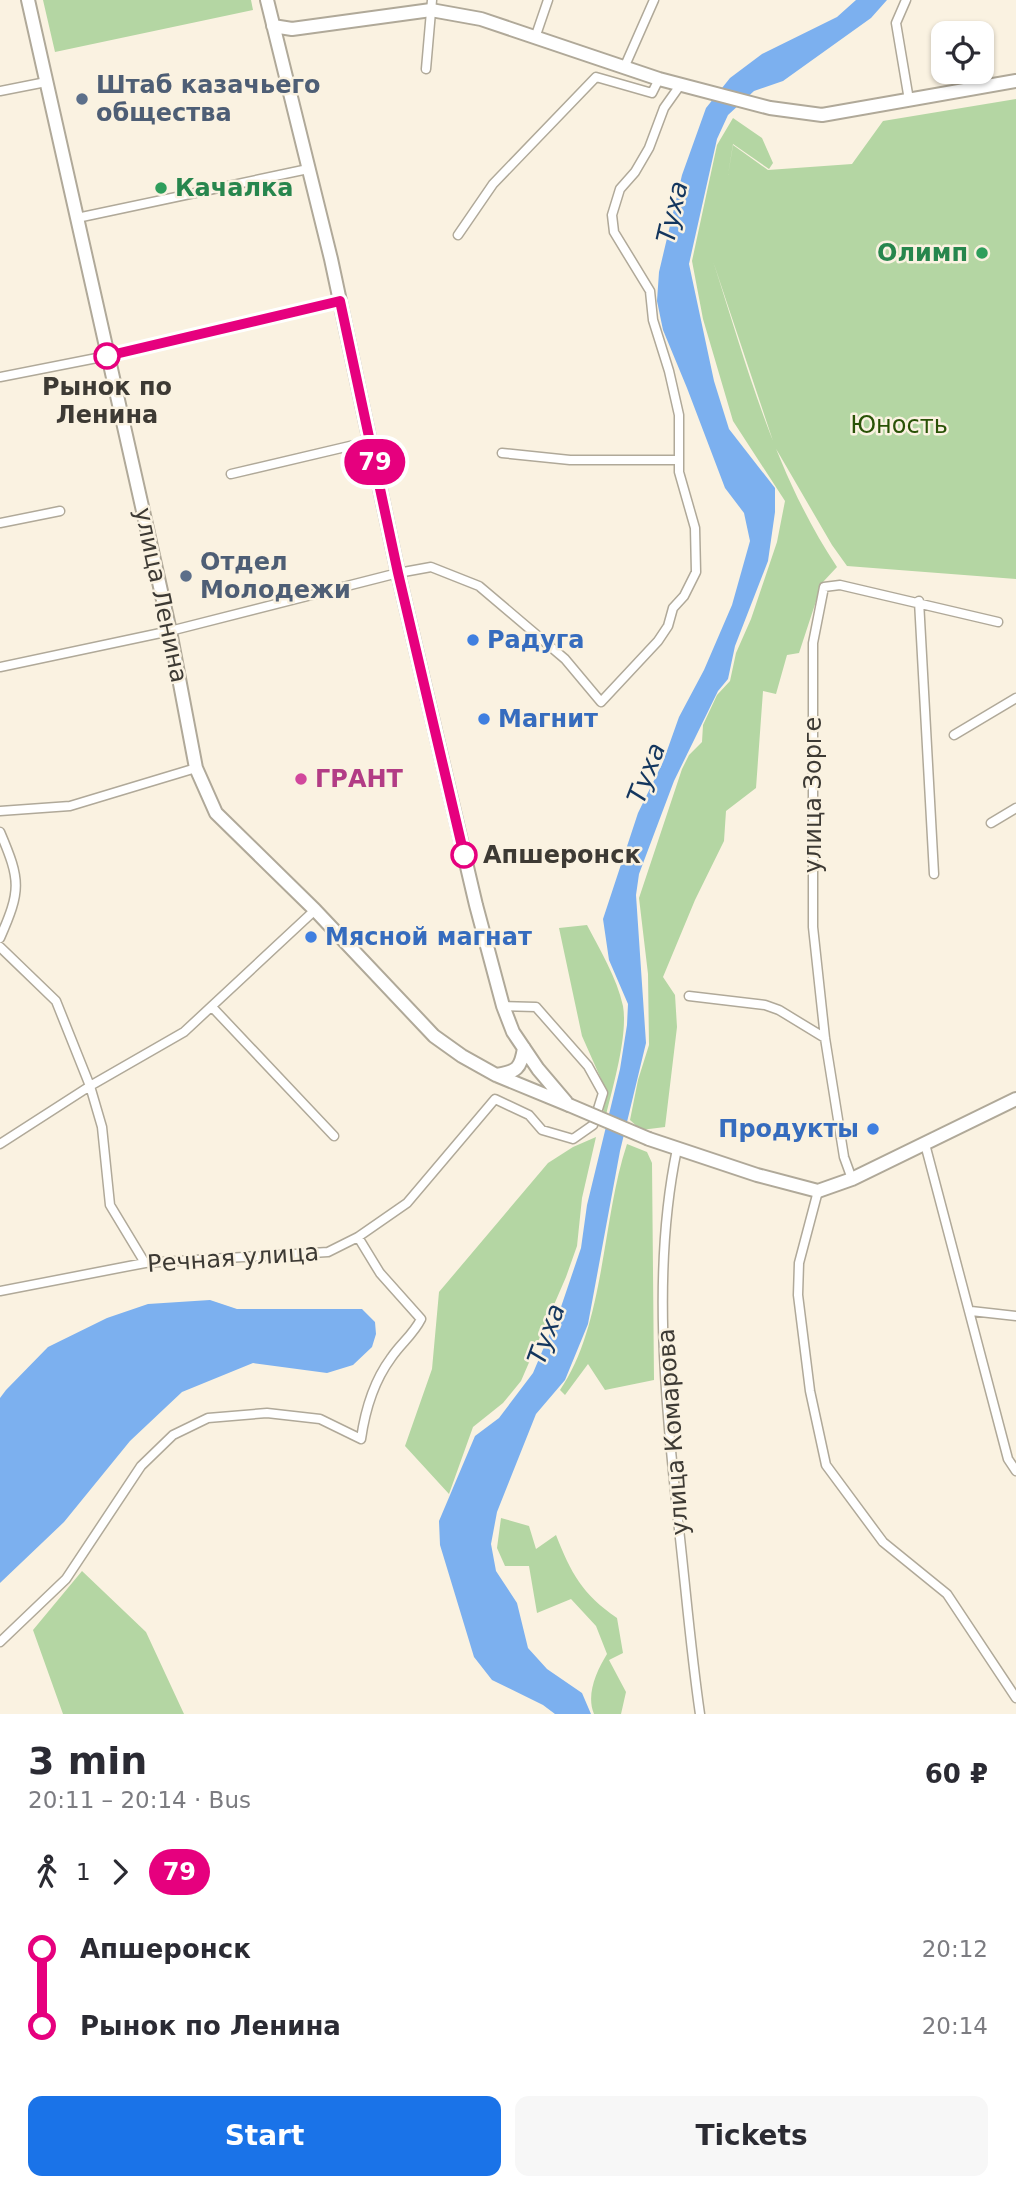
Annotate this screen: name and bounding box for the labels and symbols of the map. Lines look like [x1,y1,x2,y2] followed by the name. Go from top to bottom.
[96,71,320,127] place label: Штаб казачьего общества
[74,91,90,107] marker: Штаб казачьего общества
[175,174,294,202] place label: Качалка
[650,178,694,246] water label: Туха
[153,180,169,196] marker: Качалка
[877,239,968,267] place label: Олимп
[974,245,990,261] marker: Олимп
[94,343,120,369] marker: Рынок по Ленина
[42,373,172,429] place label: Рынок по Ленина
[850,411,948,439] park label: Юность
[344,439,406,485] line badge: 79
[129,505,193,685] street label: улица Ленина
[200,548,351,604] place label: Отдел Молодежи
[178,568,194,584] marker: Отдел Молодежи
[487,626,585,654] place label: Радуга
[465,632,481,648] marker: Радуга
[498,705,598,733] place label: Магнит
[476,711,492,727] marker: Магнит
[799,717,827,873] street label: улица Зорге
[621,738,671,808] water label: Туха
[315,765,404,793] place label: ГРАНТ
[293,771,309,787] marker: ГРАНТ
[483,841,641,869] place label: Апшеронск
[451,842,477,868] marker: Апшеронск
[325,923,532,951] place label: Мясной магнат
[303,929,319,945] marker: Мясной магнат
[718,1115,859,1143] place label: Продукты
[865,1121,881,1137] marker: Продукты
[146,1238,320,1278] street label: Речная улица
[521,1299,571,1369] water label: Туха
[652,1328,694,1536] street label: улица Комарова

